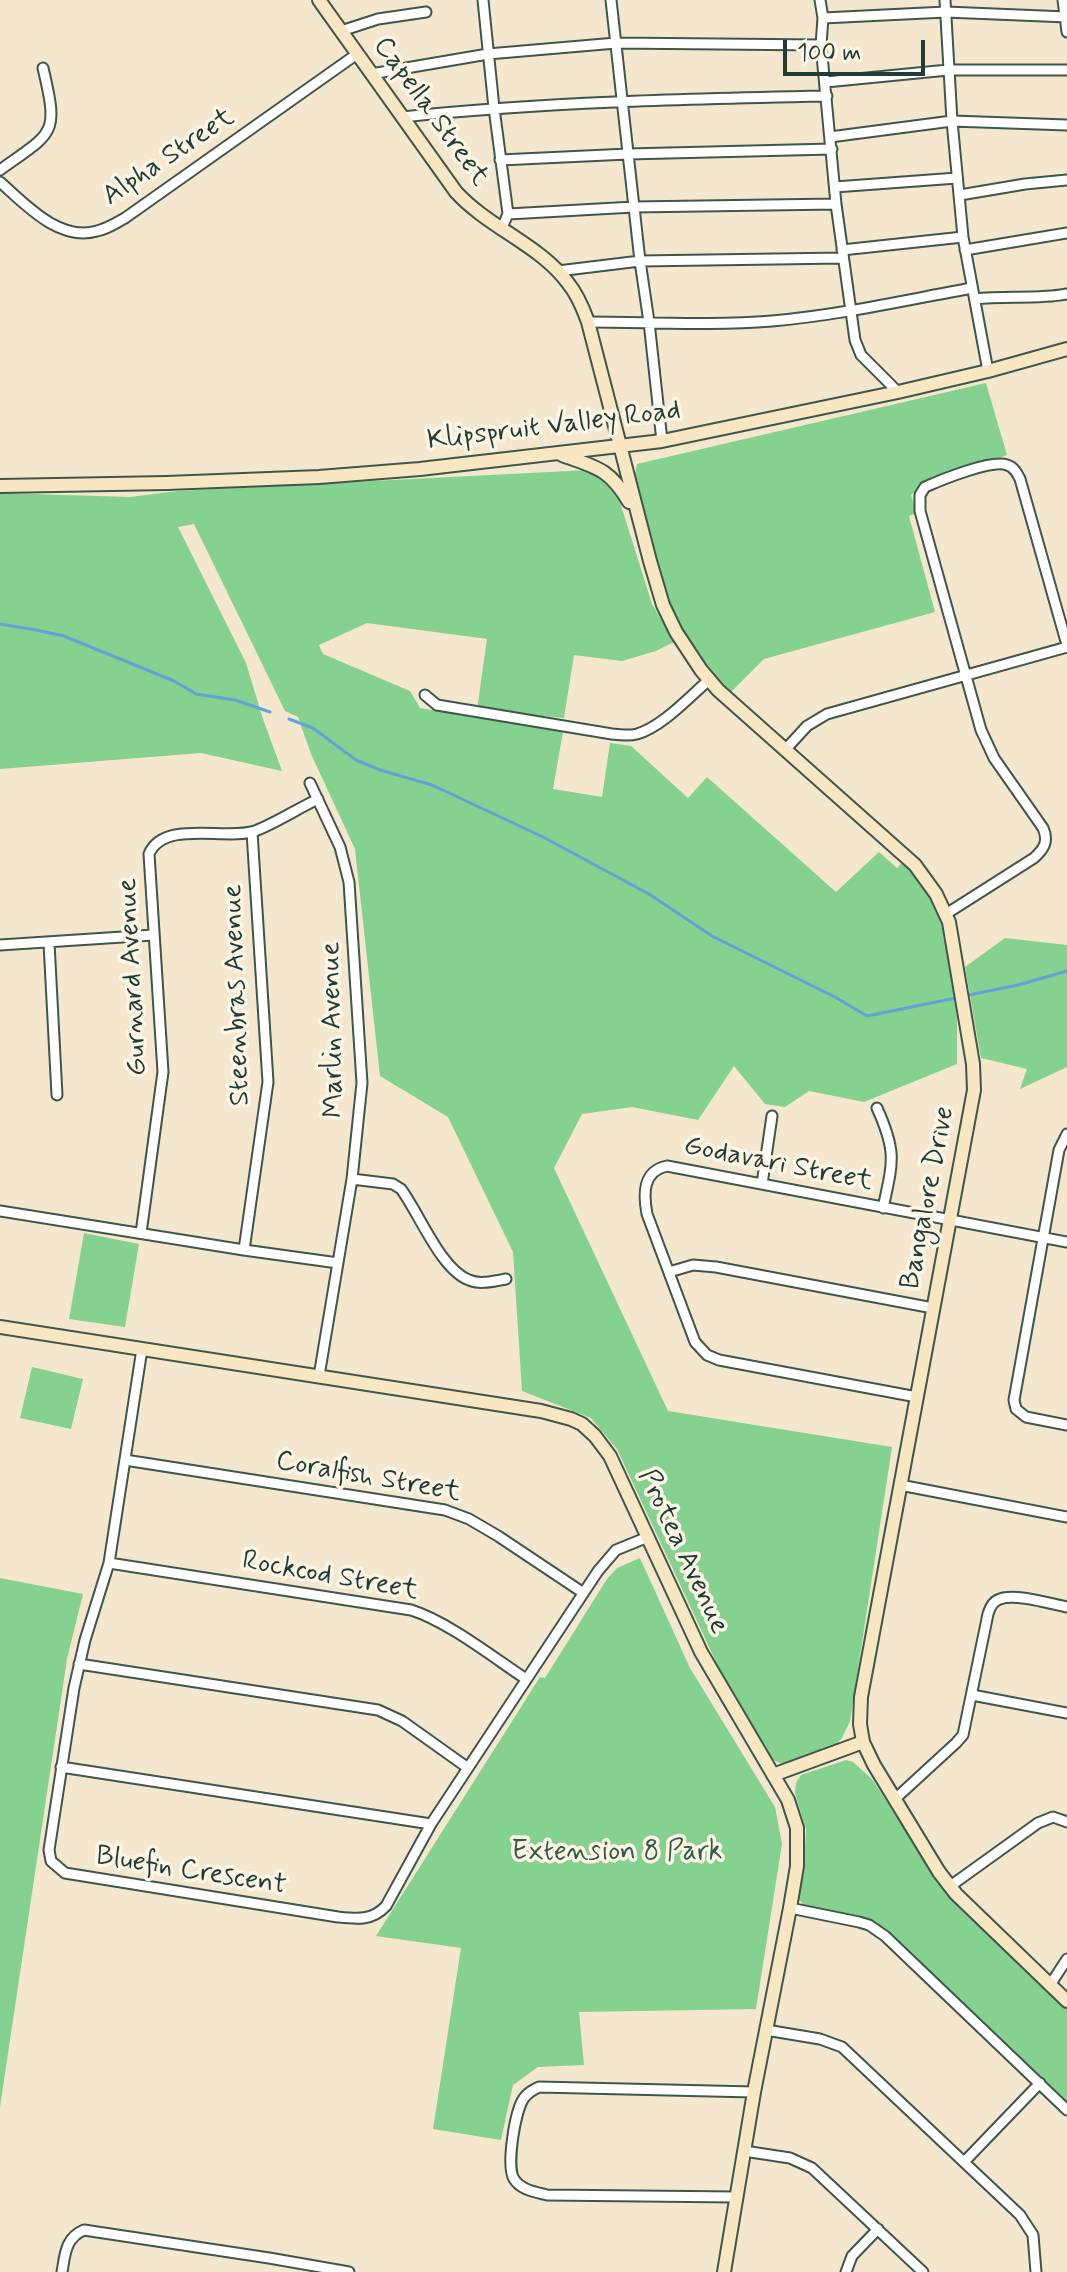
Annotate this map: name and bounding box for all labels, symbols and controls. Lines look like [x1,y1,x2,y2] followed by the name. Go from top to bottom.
[787,24,929,74] scale bar
[365,31,495,193] street label: Capella Street
[797,38,861,69] text: 100 m
[97,102,241,214] street label: Alpha Street
[426,395,682,459] street label: Klipspruit Valley Road
[112,877,156,1077] street label: Gurnard Avenue
[217,883,259,1107] street label: Steenbras Avenue
[316,942,352,1118] street label: Marlin Avenue
[895,1104,963,1292] street label: Bangalore Drive
[681,1130,875,1200] street label: Godavari Street
[273,1445,463,1511] street label: Coralfish Street
[629,1464,735,1640] street label: Protea Avenue
[239,1545,421,1609] street label: Rockcod Street
[512,1836,722,1870] park label: Extension 8 Park
[93,1840,289,1904] street label: Bluefin Crescent

